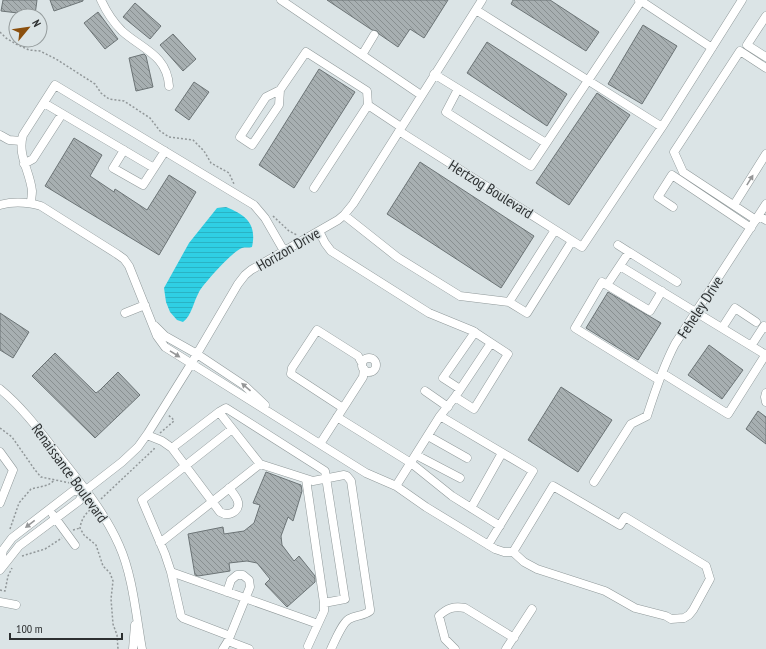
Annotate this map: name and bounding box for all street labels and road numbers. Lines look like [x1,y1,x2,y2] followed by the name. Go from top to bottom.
[445,155,537,223] street label: Hertzog Boulevard
[253,223,323,275] street label: Horizon Drive
[673,272,727,342] street label: Feheley Drive
[28,420,112,526] street label: Renaissance Boulevard

